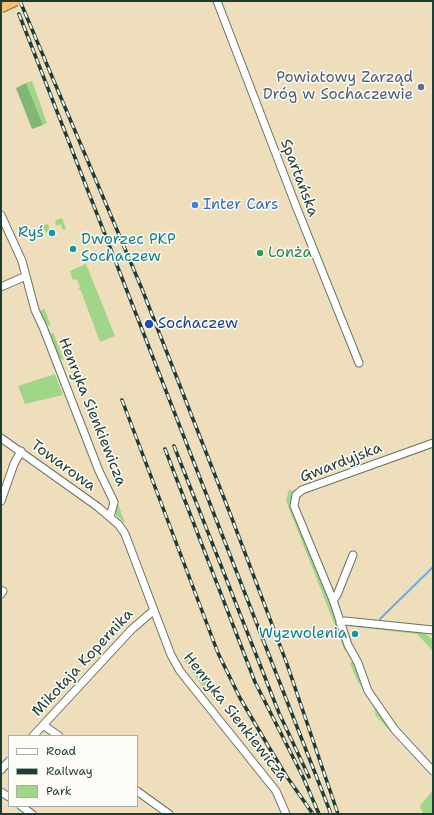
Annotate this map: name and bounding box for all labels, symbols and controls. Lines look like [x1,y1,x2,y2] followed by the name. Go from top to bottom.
[263,69,413,104] place label: Powiatowy Zarząd Dróg w Sochaczewie
[416,82,426,92] marker: Powiatowy Zarząd Dróg w Sochaczewie
[276,137,322,219] street label: Spartańska
[203,196,278,214] place label: Inter Cars
[190,200,200,210] marker: Inter Cars
[18,224,44,242] place label: Ryś
[47,228,57,238] marker: Ryś
[81,231,176,266] place label: Dworzec PKP Sochaczew
[68,244,78,254] marker: Dworzec PKP Sochaczew
[268,244,312,262] place label: Lonża
[255,248,265,258] marker: Lonża
[158,315,238,333] place label: Sochaczew
[143,318,155,330] marker: Sochaczew
[54,335,130,489] street label: Henryka Sienkiewicza
[27,436,99,496] street label: Towarowa
[298,439,384,487] street label: Gwardyjska
[29,606,137,720] street label: Mikołaja Kopernika
[259,625,347,643] place label: Wyzwolenia
[350,629,360,639] marker: Wyzwolenia
[179,649,291,785] street label: Henryka Sienkiewicza
[8,735,138,807] legend
[46,743,76,759] text: Road
[46,763,93,779] text: Railway
[46,783,72,799] text: Park

